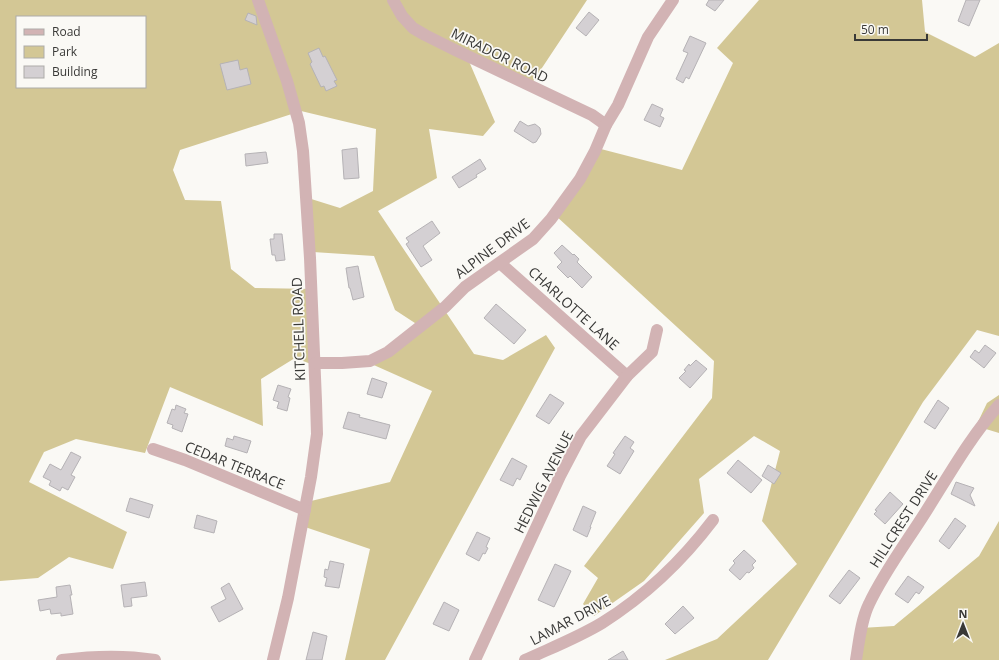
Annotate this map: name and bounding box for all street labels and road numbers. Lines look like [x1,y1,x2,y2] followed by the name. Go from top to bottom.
[448,23,552,87] street label: MIRADOR ROAD
[451,214,533,282] street label: ALPINE DRIVE
[524,262,624,354] street label: CHARLOTTE LANE
[287,277,309,381] street label: KITCHELL ROAD
[509,428,577,536] street label: HEDWIG AVENUE
[182,436,288,494] street label: CEDAR TERRACE
[865,467,941,571] street label: HILLCREST DRIVE
[526,591,614,649] street label: LAMAR DRIVE

